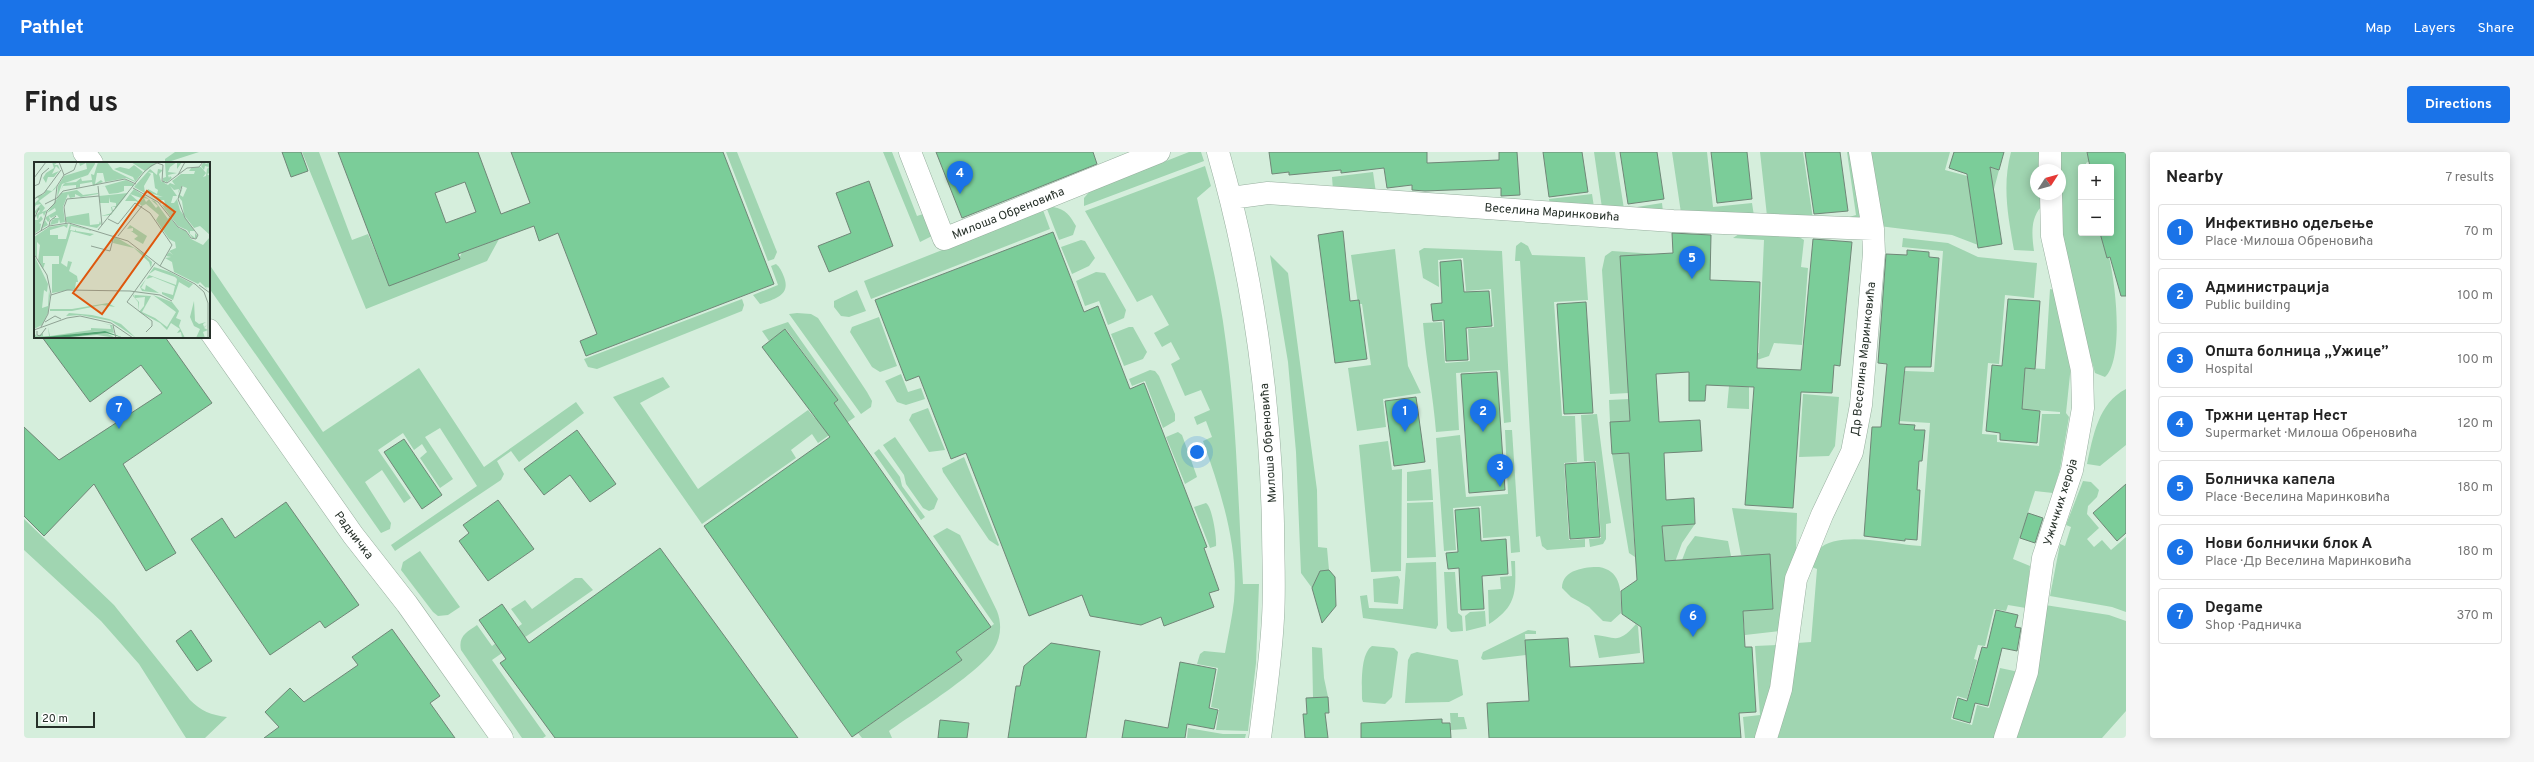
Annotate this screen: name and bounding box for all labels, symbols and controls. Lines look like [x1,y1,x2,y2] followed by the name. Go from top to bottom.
[20,16,84,40] text: Pathlet
[2365,20,2391,37] text: Map
[2413,20,2455,37] text: Layers
[2477,20,2514,37] text: Share
[24,86,118,122] text: Find us
[2407,86,2510,123] button: Directions
[947,161,973,194] pin: 4
[34,162,210,338] inset map
[2030,164,2066,200] north arrow
[2078,164,2114,236] map controls
[2078,164,2114,200] button: +
[2166,167,2223,189] text: Nearby
[2445,170,2494,186] text: 7 results
[950,184,1067,244] street label: Милоша Обреновића
[1484,200,1620,226] street label: Веселина Маринковића
[2078,200,2114,236] button: −
[2205,215,2374,234] text: Инфективно одељење
[2177,224,2183,240] text: 1
[2464,224,2493,240] text: 70 m
[2205,234,2373,250] text: Place · Милоша Обреновића
[1679,246,1705,279] pin: 5
[2205,279,2329,298] text: Администрација
[1848,281,1880,437] street label: Др Веселина Маринковића
[2176,288,2184,304] text: 2
[2457,288,2493,304] text: 100 m
[2205,298,2291,314] text: Public building
[2205,343,2388,362] text: Општа болница „Ужице”
[2176,352,2184,368] text: 3
[2457,352,2493,368] text: 100 m
[2205,362,2253,378] text: Hospital
[1257,383,1281,503] street label: Милоша Обреновића
[106,396,132,429] pin: 7
[1392,399,1418,432] pin: 1
[1470,399,1496,432] pin: 2
[2205,407,2347,426] text: Тржни центар Нест
[2176,416,2184,432] text: 4
[2458,416,2493,432] text: 120 m
[2205,426,2417,442] text: Supermarket · Милоша Обреновића
[1187,442,1207,462] your location
[1487,454,1513,487] pin: 3
[2040,457,2082,548] street label: Ужичких хероја
[2205,471,2335,490] text: Болничка капела
[2176,480,2184,496] text: 5
[2458,480,2493,496] text: 180 m
[2205,490,2390,506] text: Place · Веселина Маринковића
[330,508,376,563] street label: Радничка
[2205,535,2372,554] text: Нови болнички блок А
[2176,544,2184,560] text: 6
[2458,544,2493,560] text: 180 m
[2205,554,2411,570] text: Place · Др Веселина Маринковића
[2205,599,2263,618] text: Degame
[1680,604,1706,637] pin: 6
[2177,608,2183,624] text: 7
[2456,608,2493,624] text: 370 m
[2205,618,2302,634] text: Shop · Радничка
[36,710,95,729] scale bar
[42,712,68,726] text: 20 m

